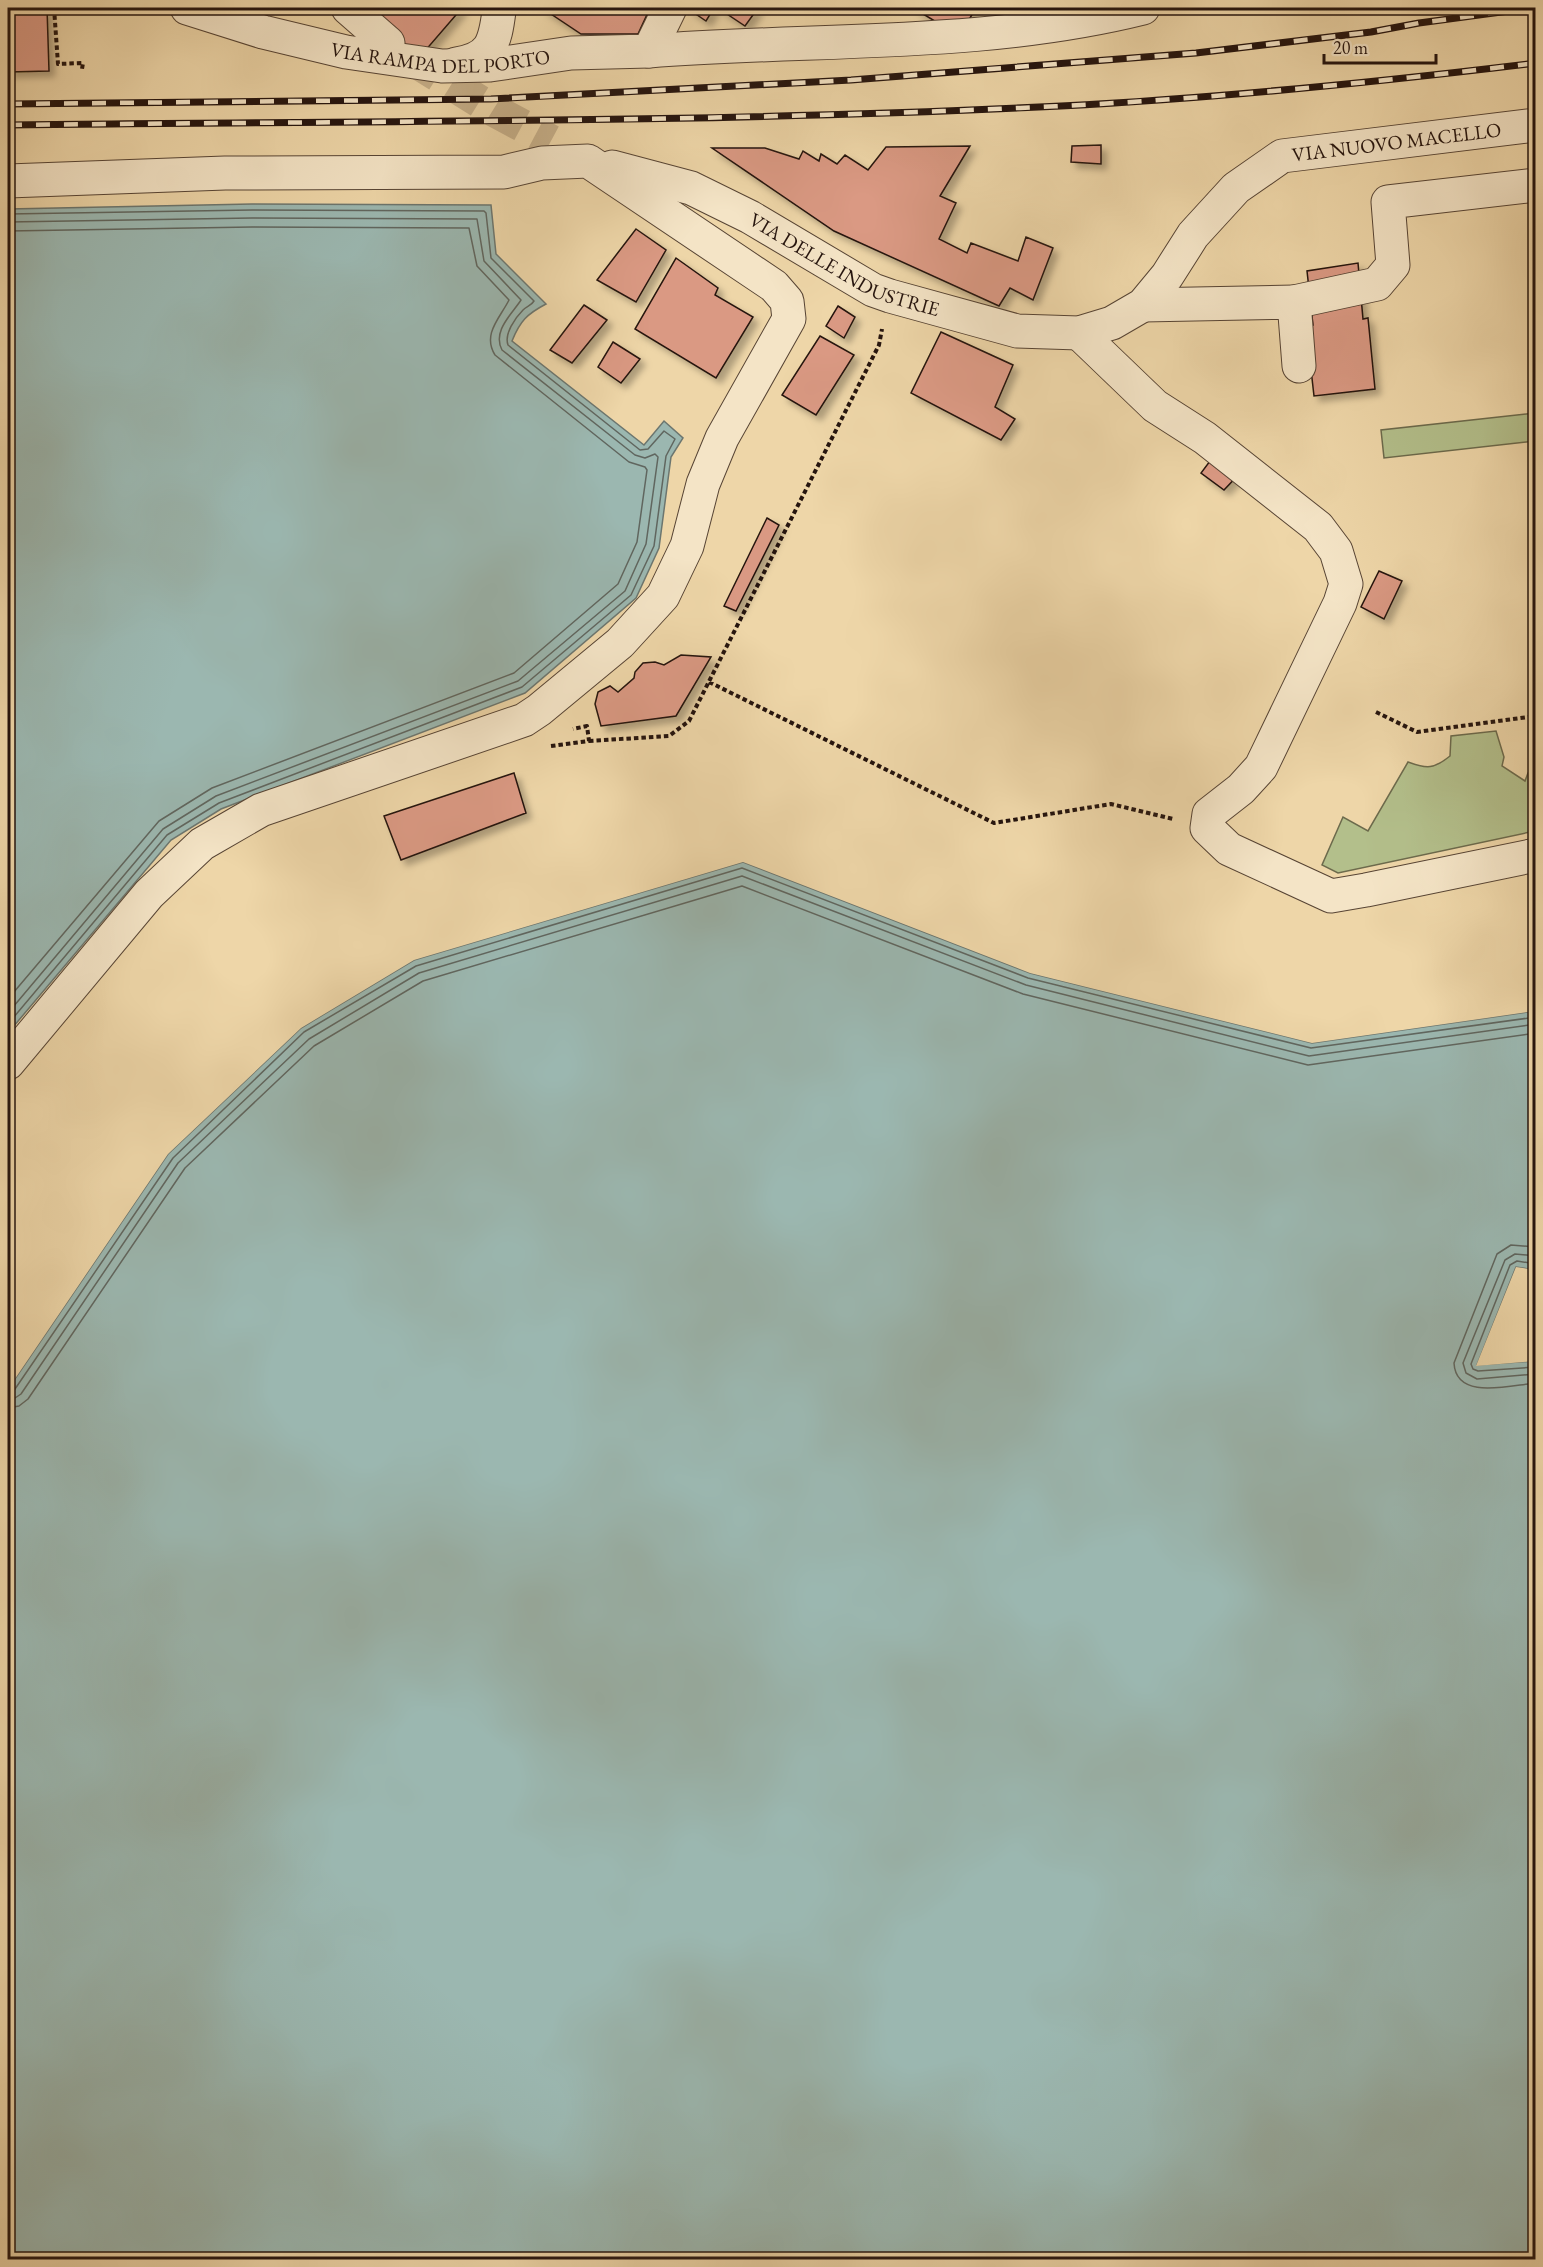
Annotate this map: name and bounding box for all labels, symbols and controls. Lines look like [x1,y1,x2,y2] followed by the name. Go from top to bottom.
[1324,27,1436,65] scale bar
[328,36,552,79] street label: VIA RAMPA DEL PORTO
[1333,36,1368,59] text: 20 m
[1290,116,1503,168] street label: VIA NUOVO MACELLO
[744,206,942,322] street label: VIA DELLE INDUSTRIE

